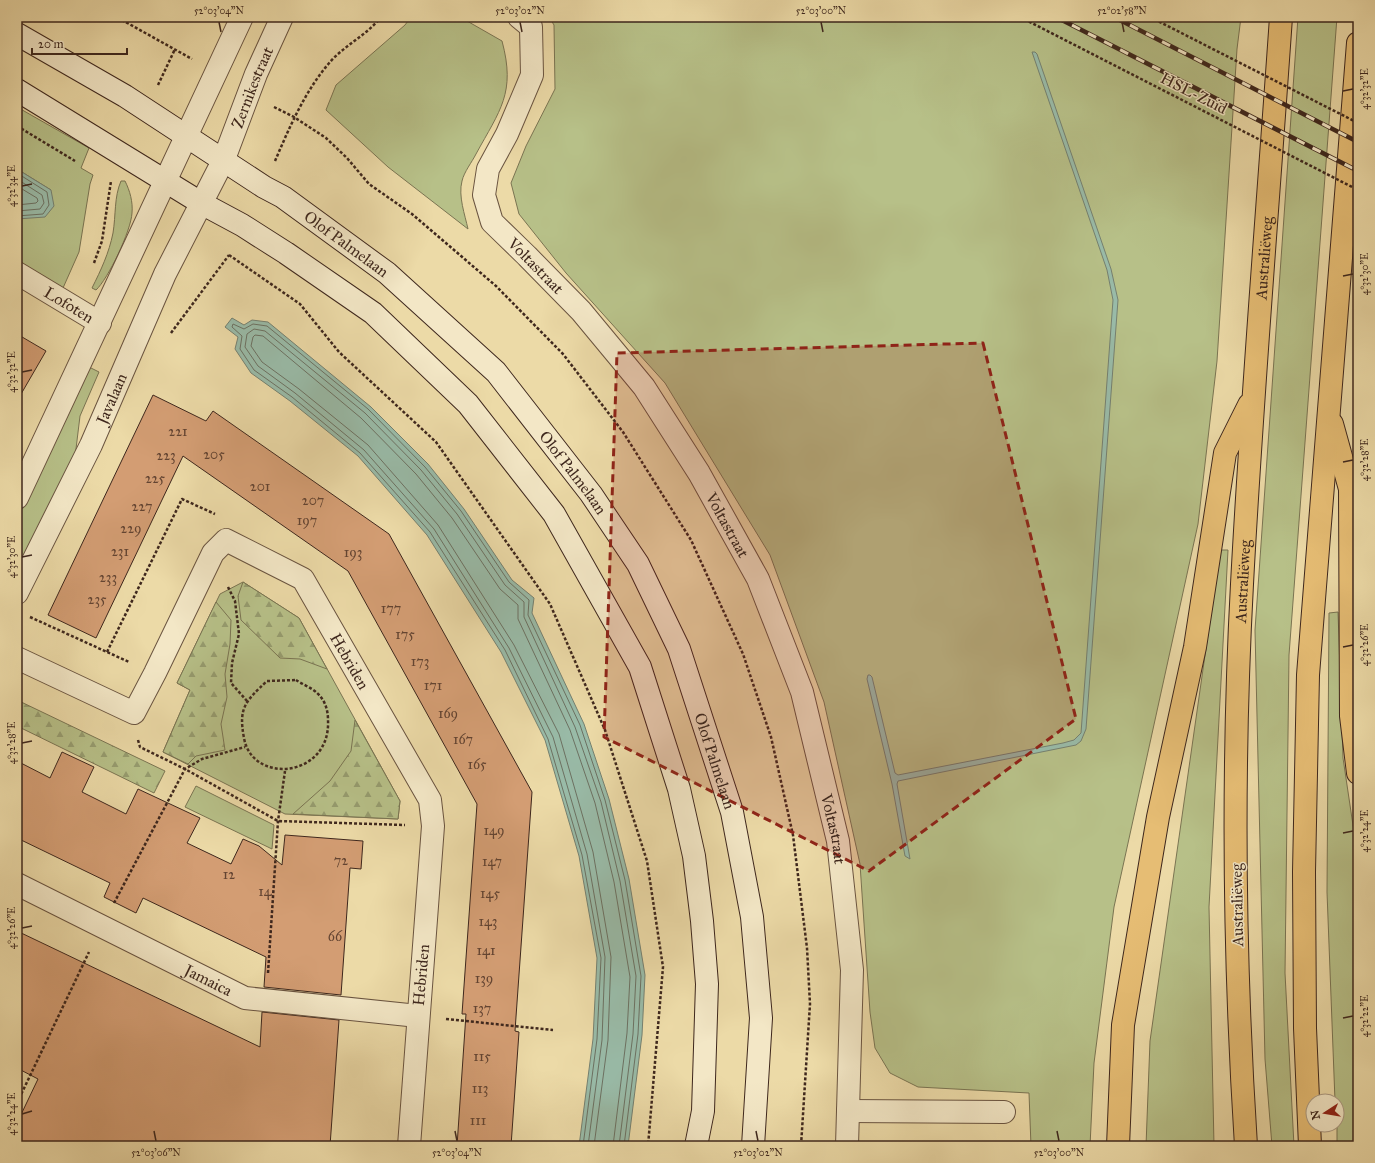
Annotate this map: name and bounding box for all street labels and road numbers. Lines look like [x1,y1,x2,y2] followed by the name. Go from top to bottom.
[227,43,277,131] street label: Zernikestraat
[1157,68,1231,118] street label: HSL-Zuid
[301,206,393,281] street label: Olof Palmelaan
[1251,215,1277,301] street label: Australiëweg
[503,233,568,298] street label: Voltastraat
[41,282,98,327] street label: Lofoten
[91,370,131,429] street label: Javalaan
[536,427,611,518] street label: Olof Palmelaan
[702,488,754,561] street label: Voltastraat
[1231,539,1255,624] street label: Australiëweg
[326,629,374,693] street label: Hebriden
[691,710,740,812] street label: Olof Palmelaan
[817,791,850,865] street label: Voltastraat
[1227,863,1248,948] street label: Australiëweg
[409,943,433,1007] street label: Hebriden
[179,959,236,1000] street label: Jamaica

